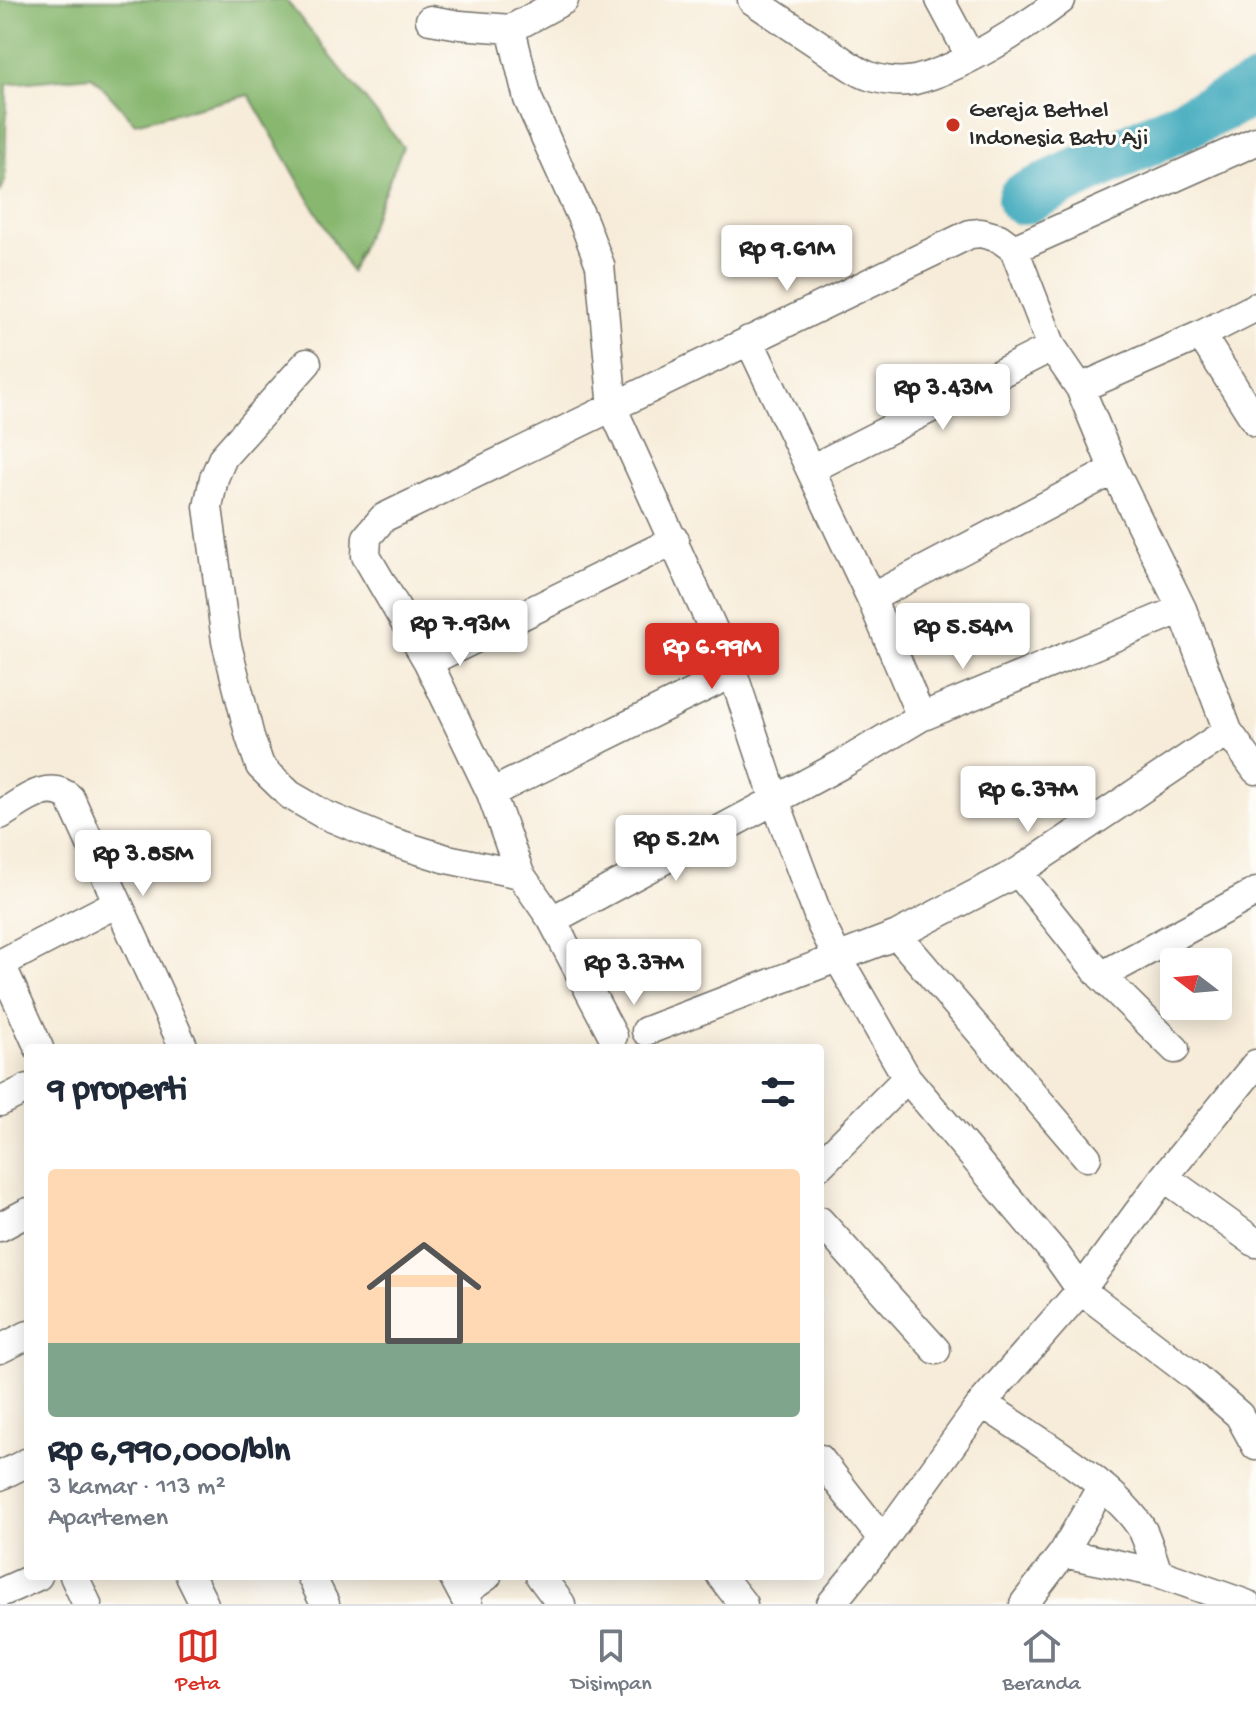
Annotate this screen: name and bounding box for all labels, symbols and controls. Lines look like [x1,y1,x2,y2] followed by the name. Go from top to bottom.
[969,97,1148,154] place label: Gereja Bethel Indonesia Batu Aji
[944,116,962,134] marker: Gereja Bethel Indonesia Batu Aji
[704,225,870,293] pin: Rp 9.61M
[739,235,835,266] text: Rp 9.61M
[860,364,1026,432] pin: Rp 3.43M
[894,374,992,405] text: Rp 3.43M
[377,600,543,668] pin: Rp 7.93M
[880,603,1046,671] pin: Rp 5.54M
[411,610,509,641] text: Rp 7.93M
[914,613,1012,644] text: Rp 5.54M
[629,623,795,691] pin: Rp 6.99M
[663,633,761,664] text: Rp 6.99M
[945,766,1111,834] pin: Rp 6.37M
[979,776,1077,807] text: Rp 6.37M
[602,815,750,883] pin: Rp 5.2M
[633,825,719,856] text: Rp 5.2M
[60,830,226,898] pin: Rp 3.85M
[93,840,193,871] text: Rp 3.85M
[551,939,717,1007] pin: Rp 3.37M
[1160,948,1232,1020] north arrow
[1160,948,1232,1020] map controls
[584,949,684,980] text: Rp 3.37M
[756,1070,800,1114] icon: filters
[48,1072,187,1112] text: 9 properti
[352,1221,496,1365] icon: home
[48,1433,290,1473] text: Rp 6,990,000/bln
[48,1473,226,1504] text: 3 kamar · 113 m²
[48,1504,168,1535] text: Apartemen
[175,1624,220,1698] tab: Peta
[571,1624,652,1698] tab: Disimpan
[1002,1624,1081,1698] tab: Beranda

